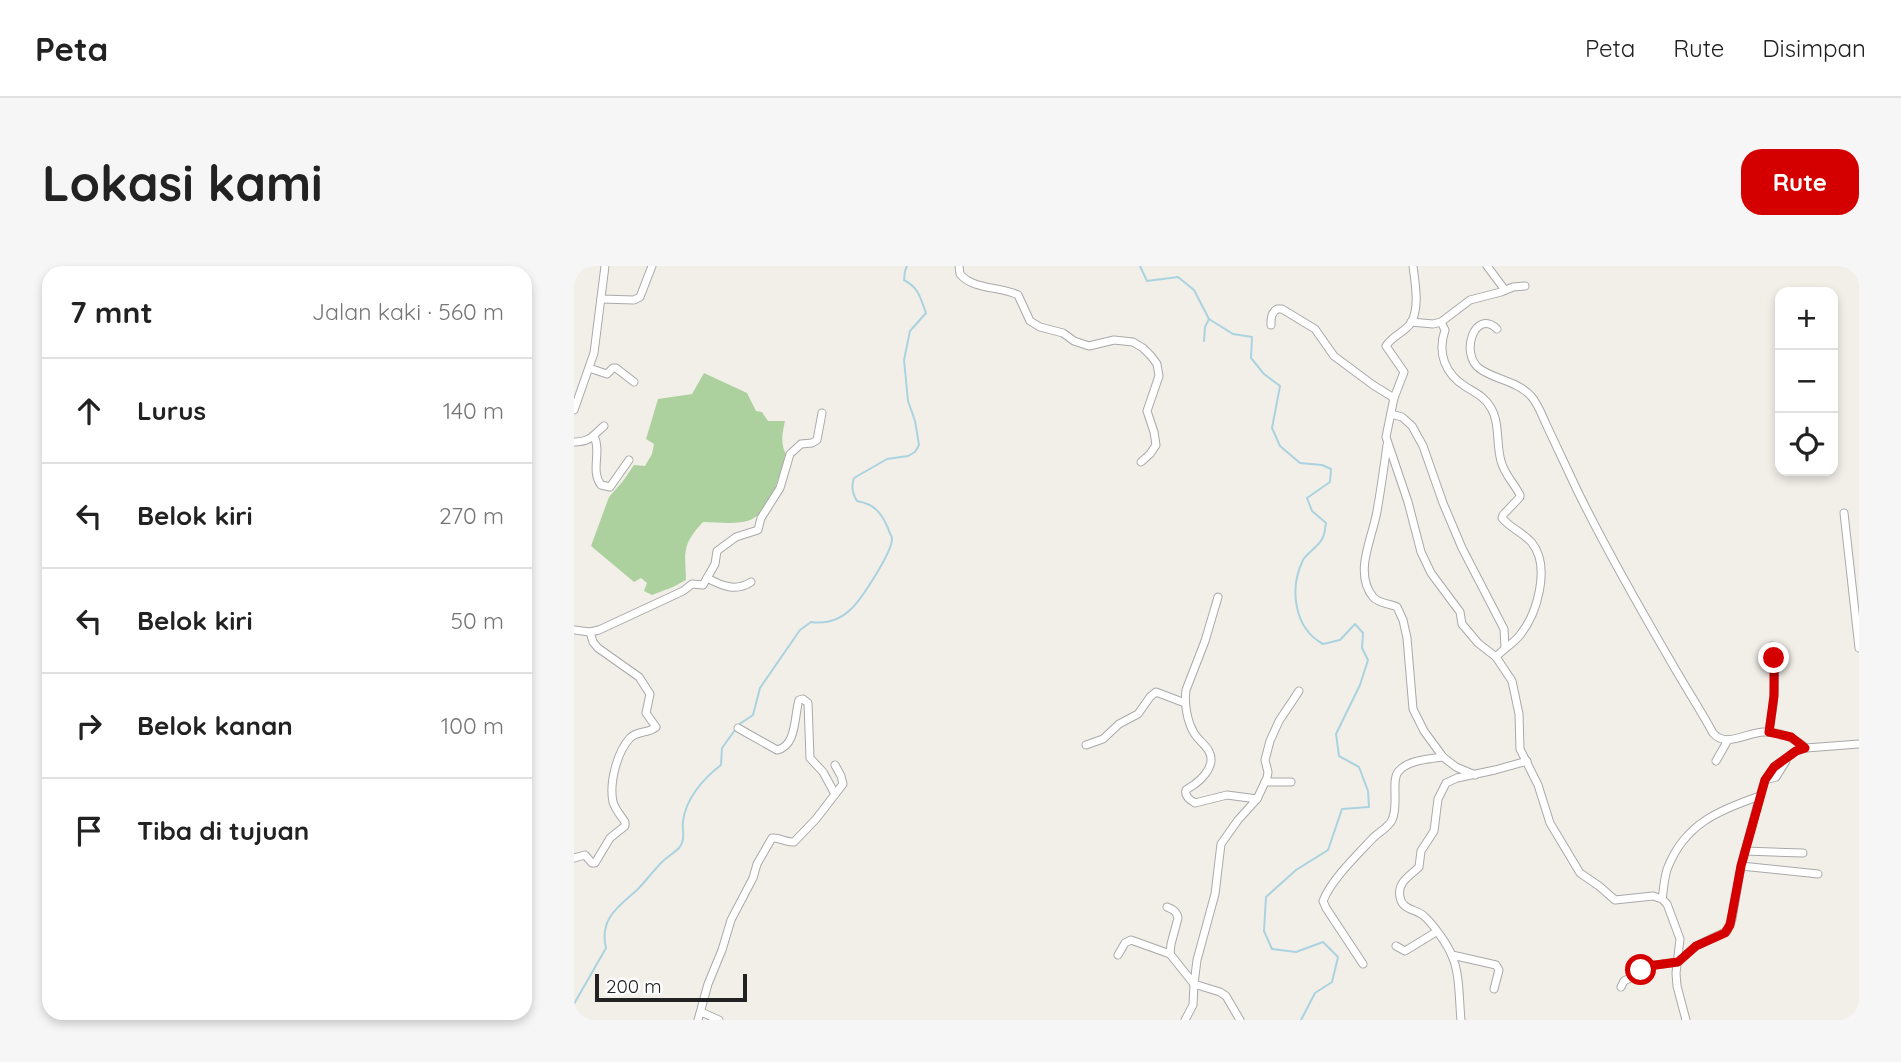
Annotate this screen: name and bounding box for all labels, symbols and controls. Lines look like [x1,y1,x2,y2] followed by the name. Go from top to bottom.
[35,28,108,69] text: Peta
[1585,33,1635,63] text: Peta
[1673,33,1724,63] text: Rute
[1762,33,1866,63] text: Disimpan
[1741,149,1859,215] button: Rute
[42,152,323,213] text: Lokasi kami
[1775,287,1838,476] map controls
[1775,287,1838,350] button: +
[70,293,153,331] text: 7 mnt
[312,297,504,326] text: Jalan kaki · 560 m
[1775,350,1838,413] button: −
[70,392,108,430] icon: ahead
[137,394,206,427] text: Lurus
[443,396,504,425] text: 140 m
[1775,413,1838,476] button: locate
[70,497,108,535] icon: left
[137,499,253,532] text: Belok kiri
[439,501,504,530] text: 270 m
[70,602,108,640] icon: left
[137,604,253,637] text: Belok kiri
[451,606,504,635] text: 50 m
[1758,642,1789,673] route end
[70,707,108,745] icon: right
[137,709,293,742] text: Belok kanan
[441,711,504,740] text: 100 m
[70,812,108,850] icon: arrive
[137,814,309,847] text: Tiba di tujuan
[1625,954,1656,985] route start
[595,971,747,1003] scale bar
[606,974,662,998] text: 200 m

